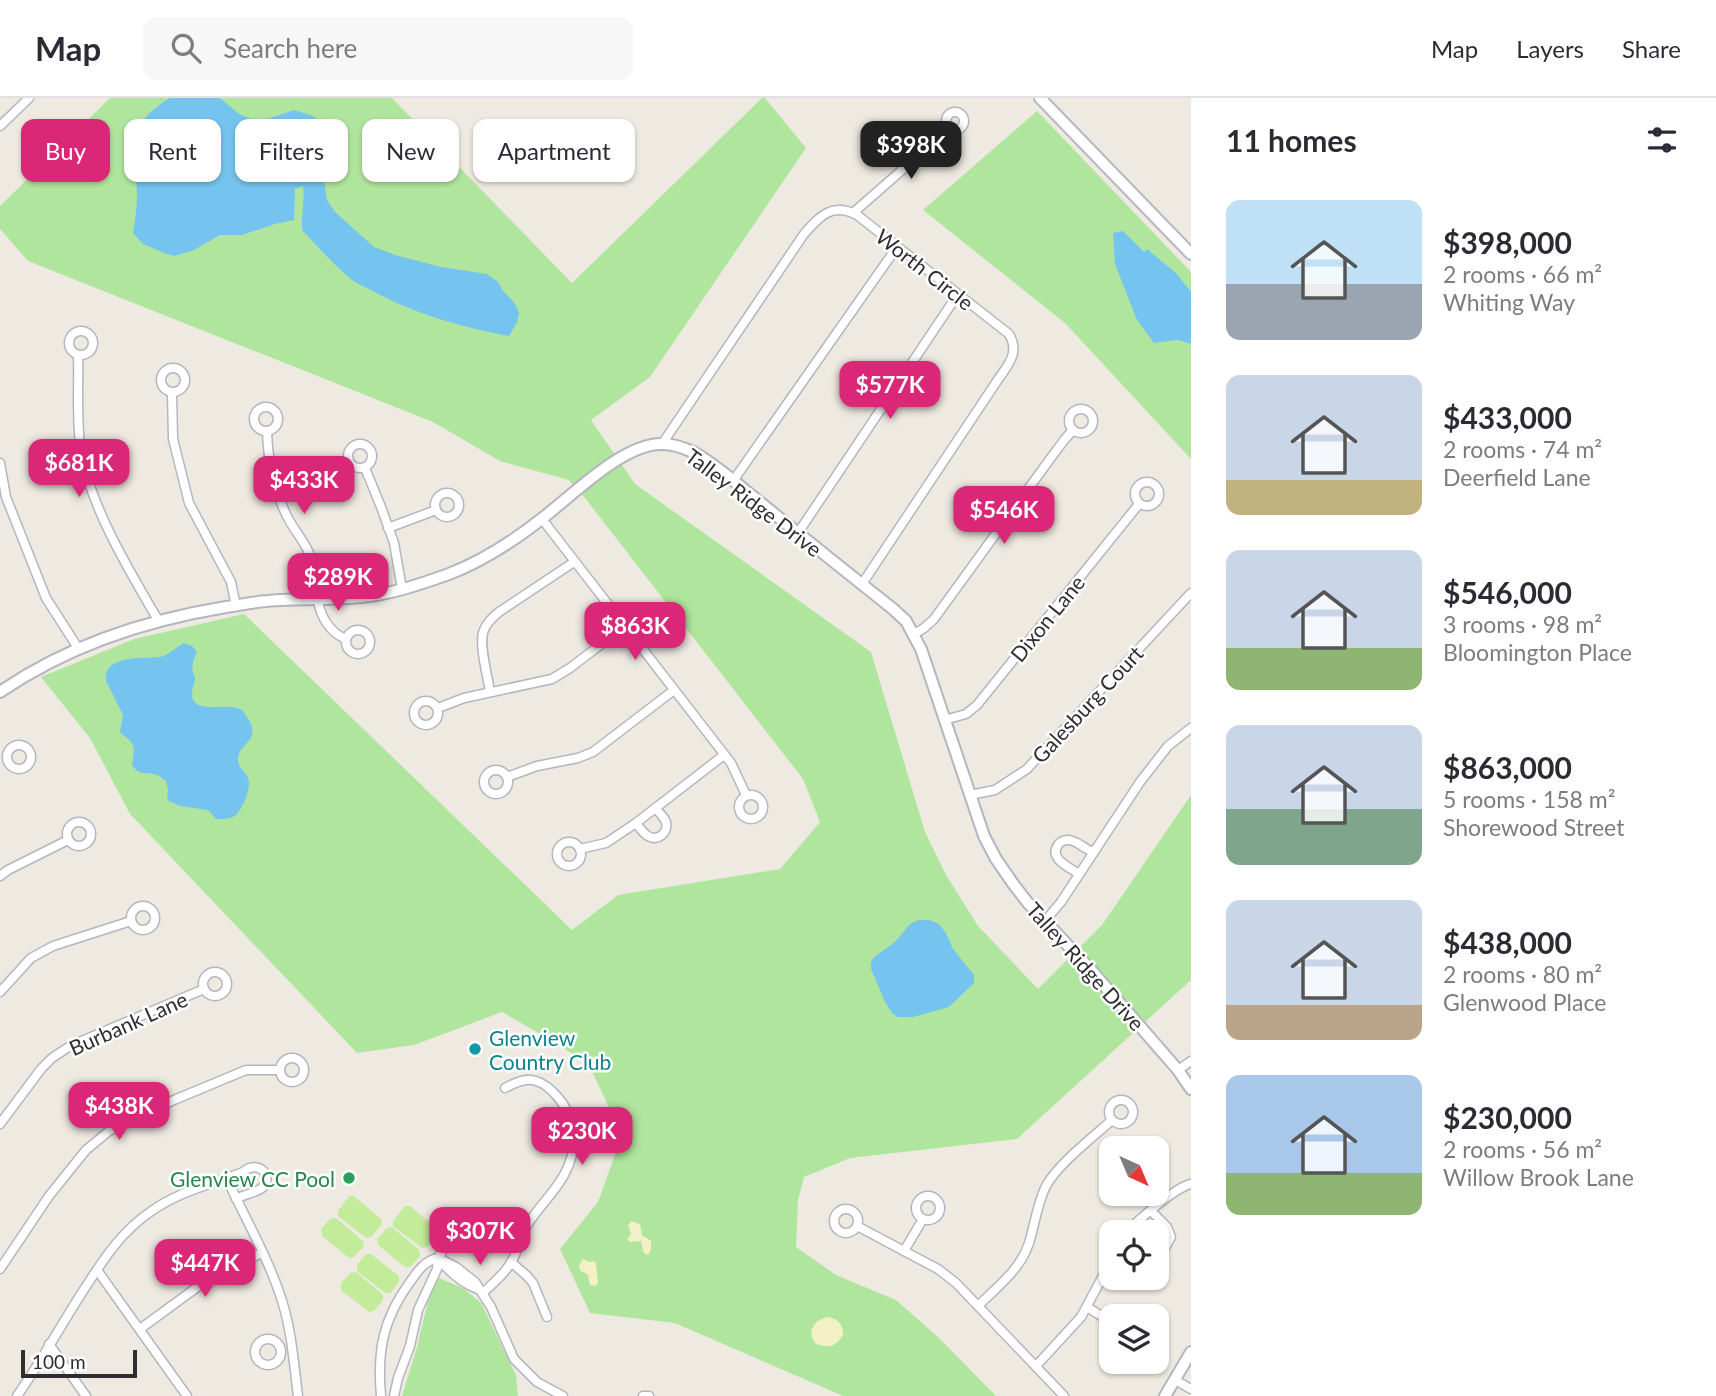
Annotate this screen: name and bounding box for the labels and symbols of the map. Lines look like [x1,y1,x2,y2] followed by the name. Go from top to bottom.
[862,122,960,181] pin: $398K
[871,223,979,315] street label: Worth Circle
[841,362,939,421] pin: $577K
[30,440,128,499] pin: $681K
[681,443,827,561] street label: Talley Ridge Drive
[255,456,353,516] pin: $433K
[955,486,1053,546] pin: $546K
[289,554,387,613] pin: $289K
[1005,570,1089,666] street label: Dixon Lane
[586,602,684,662] pin: $863K
[1026,640,1148,768] street label: Galesburg Court
[1022,897,1150,1035] street label: Talley Ridge Drive
[65,986,191,1060] street label: Burbank Lane
[489,1025,611,1074] place label: Glenview Country Club
[467,1041,483,1057] marker: Glenview Country Club
[70,1082,168,1142] pin: $438K
[533,1108,631,1167] pin: $230K
[1099,1136,1169,1206] north arrow
[170,1166,335,1191] place label: Glenview CC Pool
[341,1170,357,1186] marker: Glenview CC Pool
[431,1208,529,1267] pin: $307K
[156,1240,254,1299] pin: $447K
[21,1347,136,1379] scale bar

